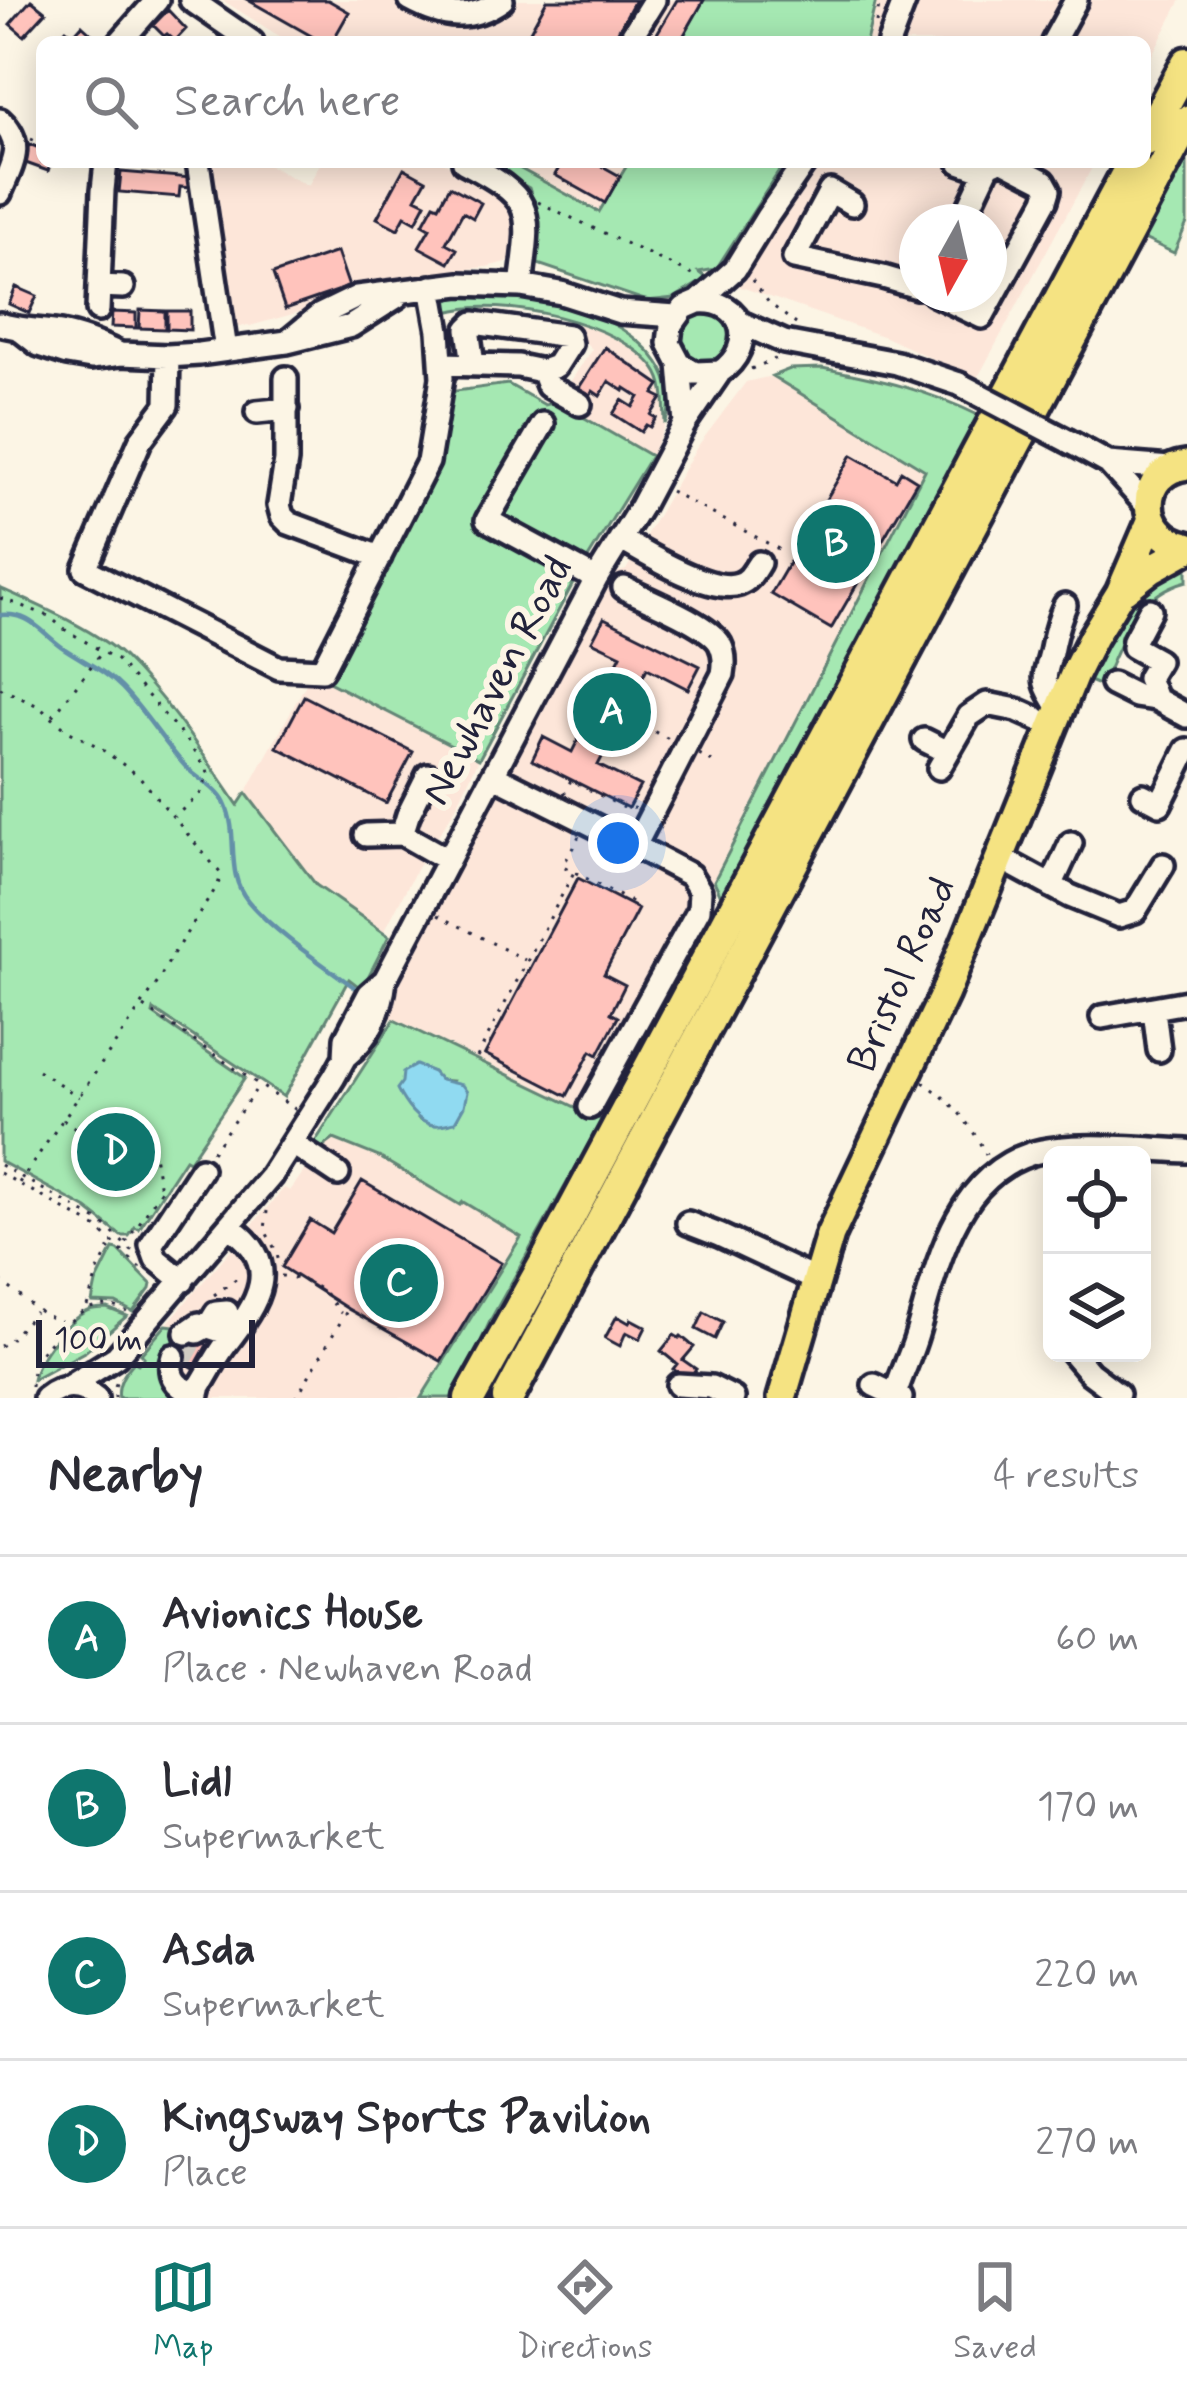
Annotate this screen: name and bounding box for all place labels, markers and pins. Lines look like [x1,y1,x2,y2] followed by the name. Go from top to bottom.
[797,499,875,589] pin: B
[573,667,651,757] pin: A
[77,1107,155,1197] pin: D
[360,1238,438,1328] pin: C

